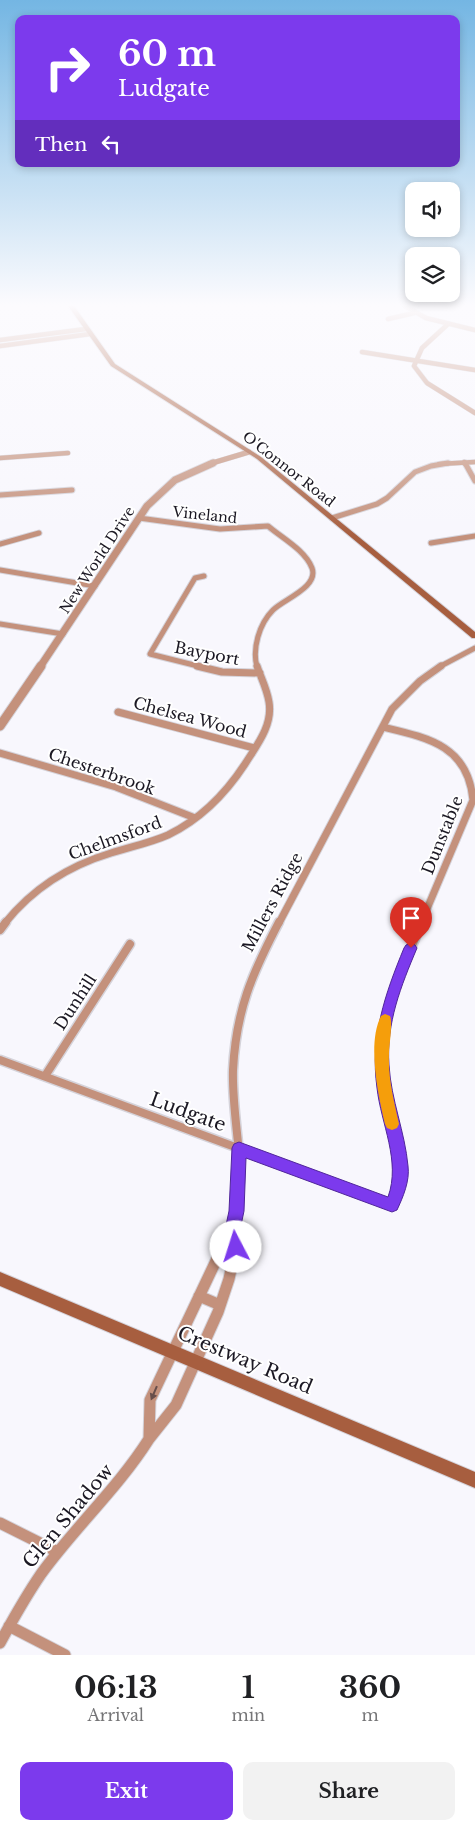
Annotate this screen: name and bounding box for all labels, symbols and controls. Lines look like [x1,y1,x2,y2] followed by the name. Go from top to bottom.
[118,32,216,75] text: 60 m
[35,35,100,100] icon: right
[118,75,210,102] text: Ludgate
[97,130,125,158] icon: left
[35,133,87,156] text: Then
[405,182,460,302] map controls
[405,182,460,237] button: sound
[405,247,460,302] button: layers
[239,427,339,511] street label: O'Connor Road
[56,503,138,617] street label: New World Drive
[171,503,239,527] street label: Vineland
[173,637,241,669] street label: Bayport
[131,692,249,742] street label: Chelsea Wood
[46,743,158,799] street label: Chesterbrook
[417,793,467,877] street label: Dunstable
[66,812,165,864] street label: Chelmsford
[237,849,307,955] street label: Millers Ridge
[390,897,432,948] pin
[397,904,425,932] icon: arrive
[50,970,100,1034] street label: Dunhill
[147,1088,229,1136] street label: Ludgate
[209,1220,261,1272] position arrow
[174,1321,316,1399] street label: Crestway Road
[149,1386,157,1400] one-way arrow
[18,1459,118,1573] street label: Glen Shadow
[74,1669,158,1706] text: 06:13
[242,1669,255,1706] text: 1
[339,1669,401,1706] text: 360
[87,1705,144,1725] text: Arrival
[231,1705,265,1725] text: min
[361,1705,379,1725] text: m
[20,1762,233,1820] button: Exit
[243,1762,455,1820] button: Share

